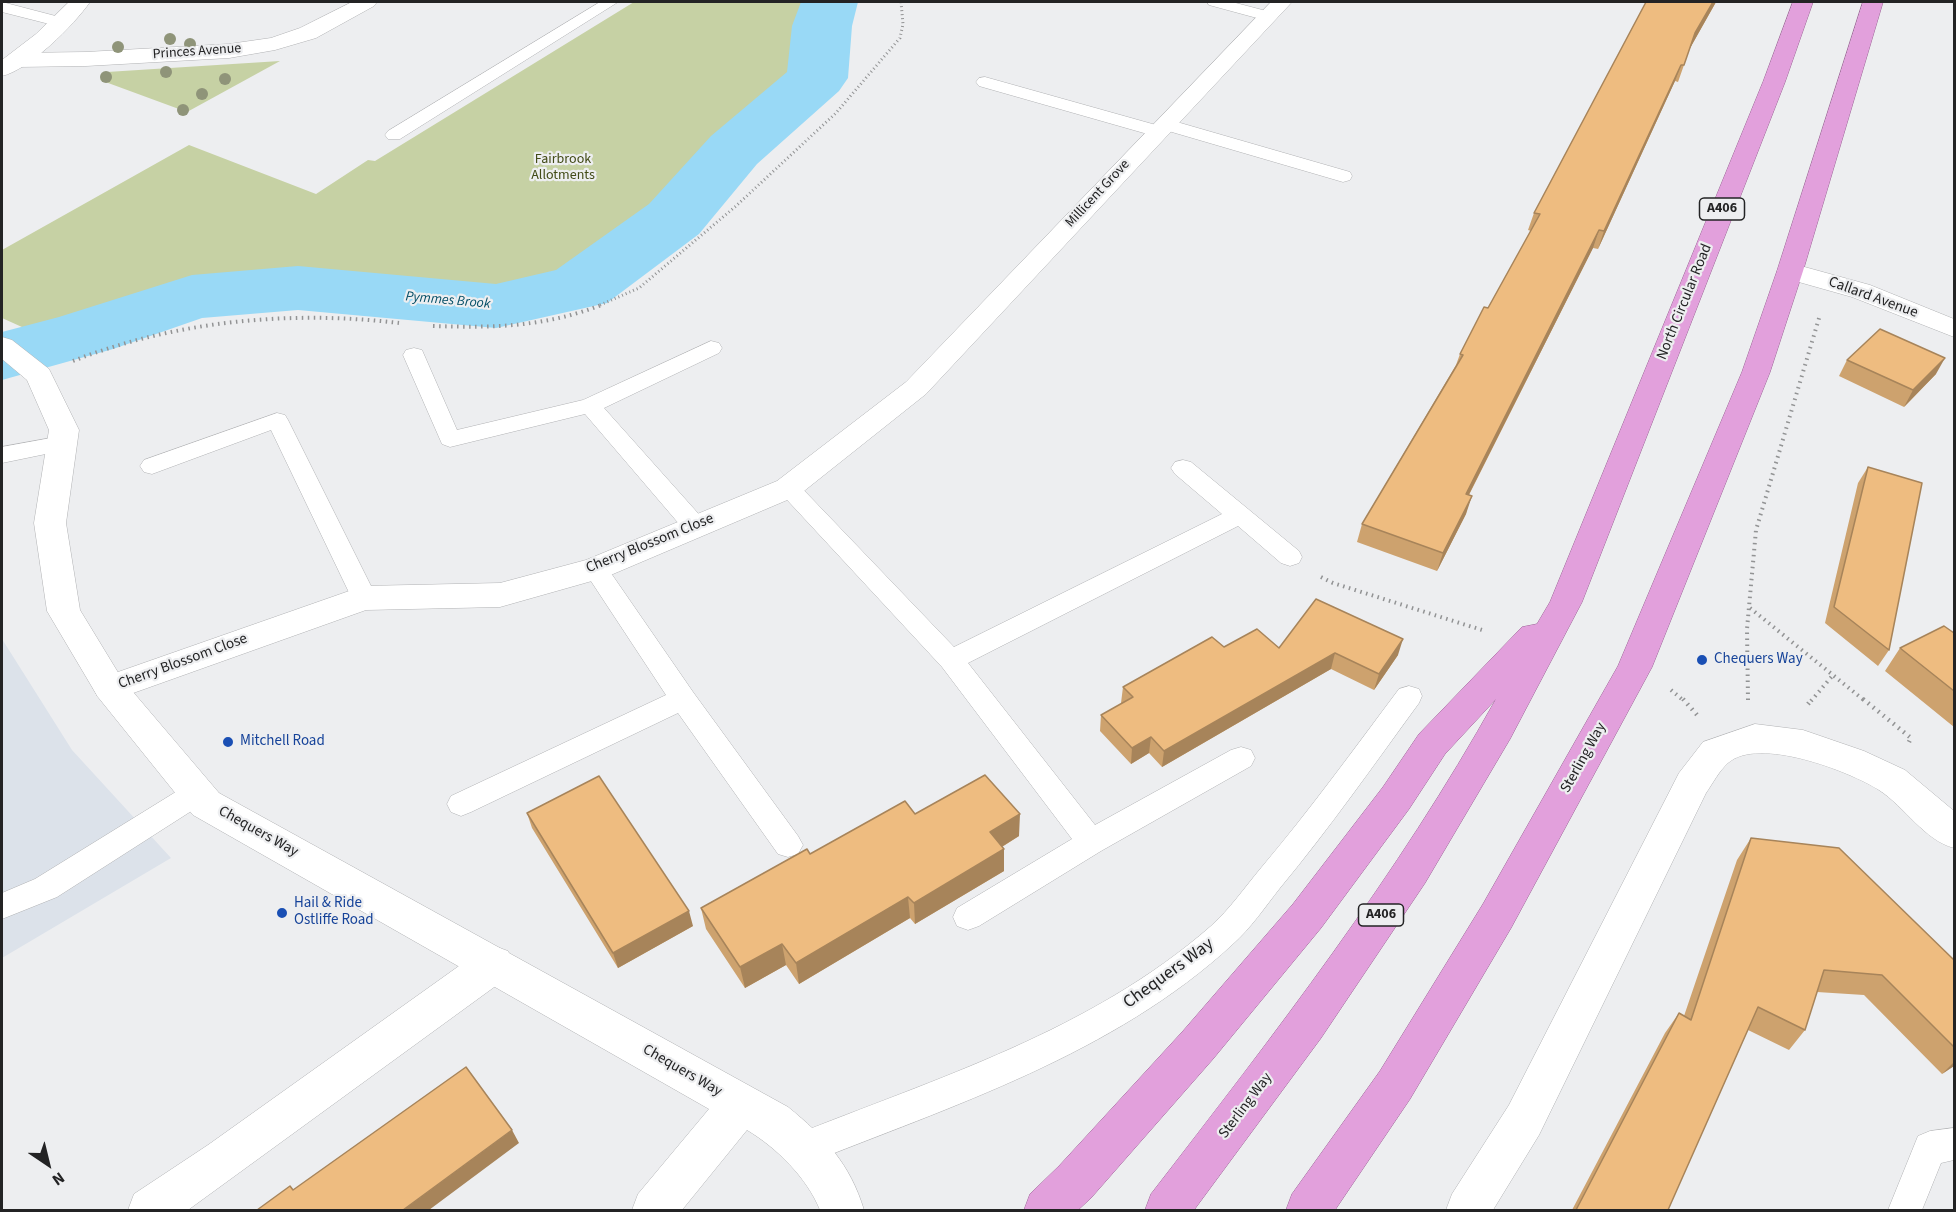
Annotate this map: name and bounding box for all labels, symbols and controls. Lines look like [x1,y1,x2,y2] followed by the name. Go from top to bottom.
[152,41,242,63] street label: Princes Avenue
[531,152,595,184] park label: Fairbrook Allotments
[1062,157,1134,231] street label: Millicent Grove
[1700,198,1744,220] road number: A406
[1654,241,1716,363] street label: North Circular Road
[1826,273,1920,323] street label: Callard Avenue
[405,289,491,313] water label: Pymmes Brook
[584,510,716,578] street label: Cherry Blossom Close
[116,630,250,694] street label: Cherry Blossom Close
[1714,651,1803,669] place label: Chequers Way
[1695,653,1709,667] marker: Chequers Way
[1557,720,1611,796] street label: Sterling Way
[240,733,325,751] place label: Mitchell Road
[221,735,235,749] marker: Mitchell Road
[215,803,301,861] street label: Chequers Way
[294,895,374,930] place label: Hail & Ride Ostliffe Road
[1358,904,1404,926] road number: A406
[275,906,289,920] marker: Hail & Ride Ostliffe Road
[1120,934,1218,1014] street label: Chequers Way
[639,1041,725,1101] street label: Chequers Way
[1215,1070,1277,1142] street label: Sterling Way
[18,1134,78,1194] north arrow
[48,1167,69,1191] text: N

